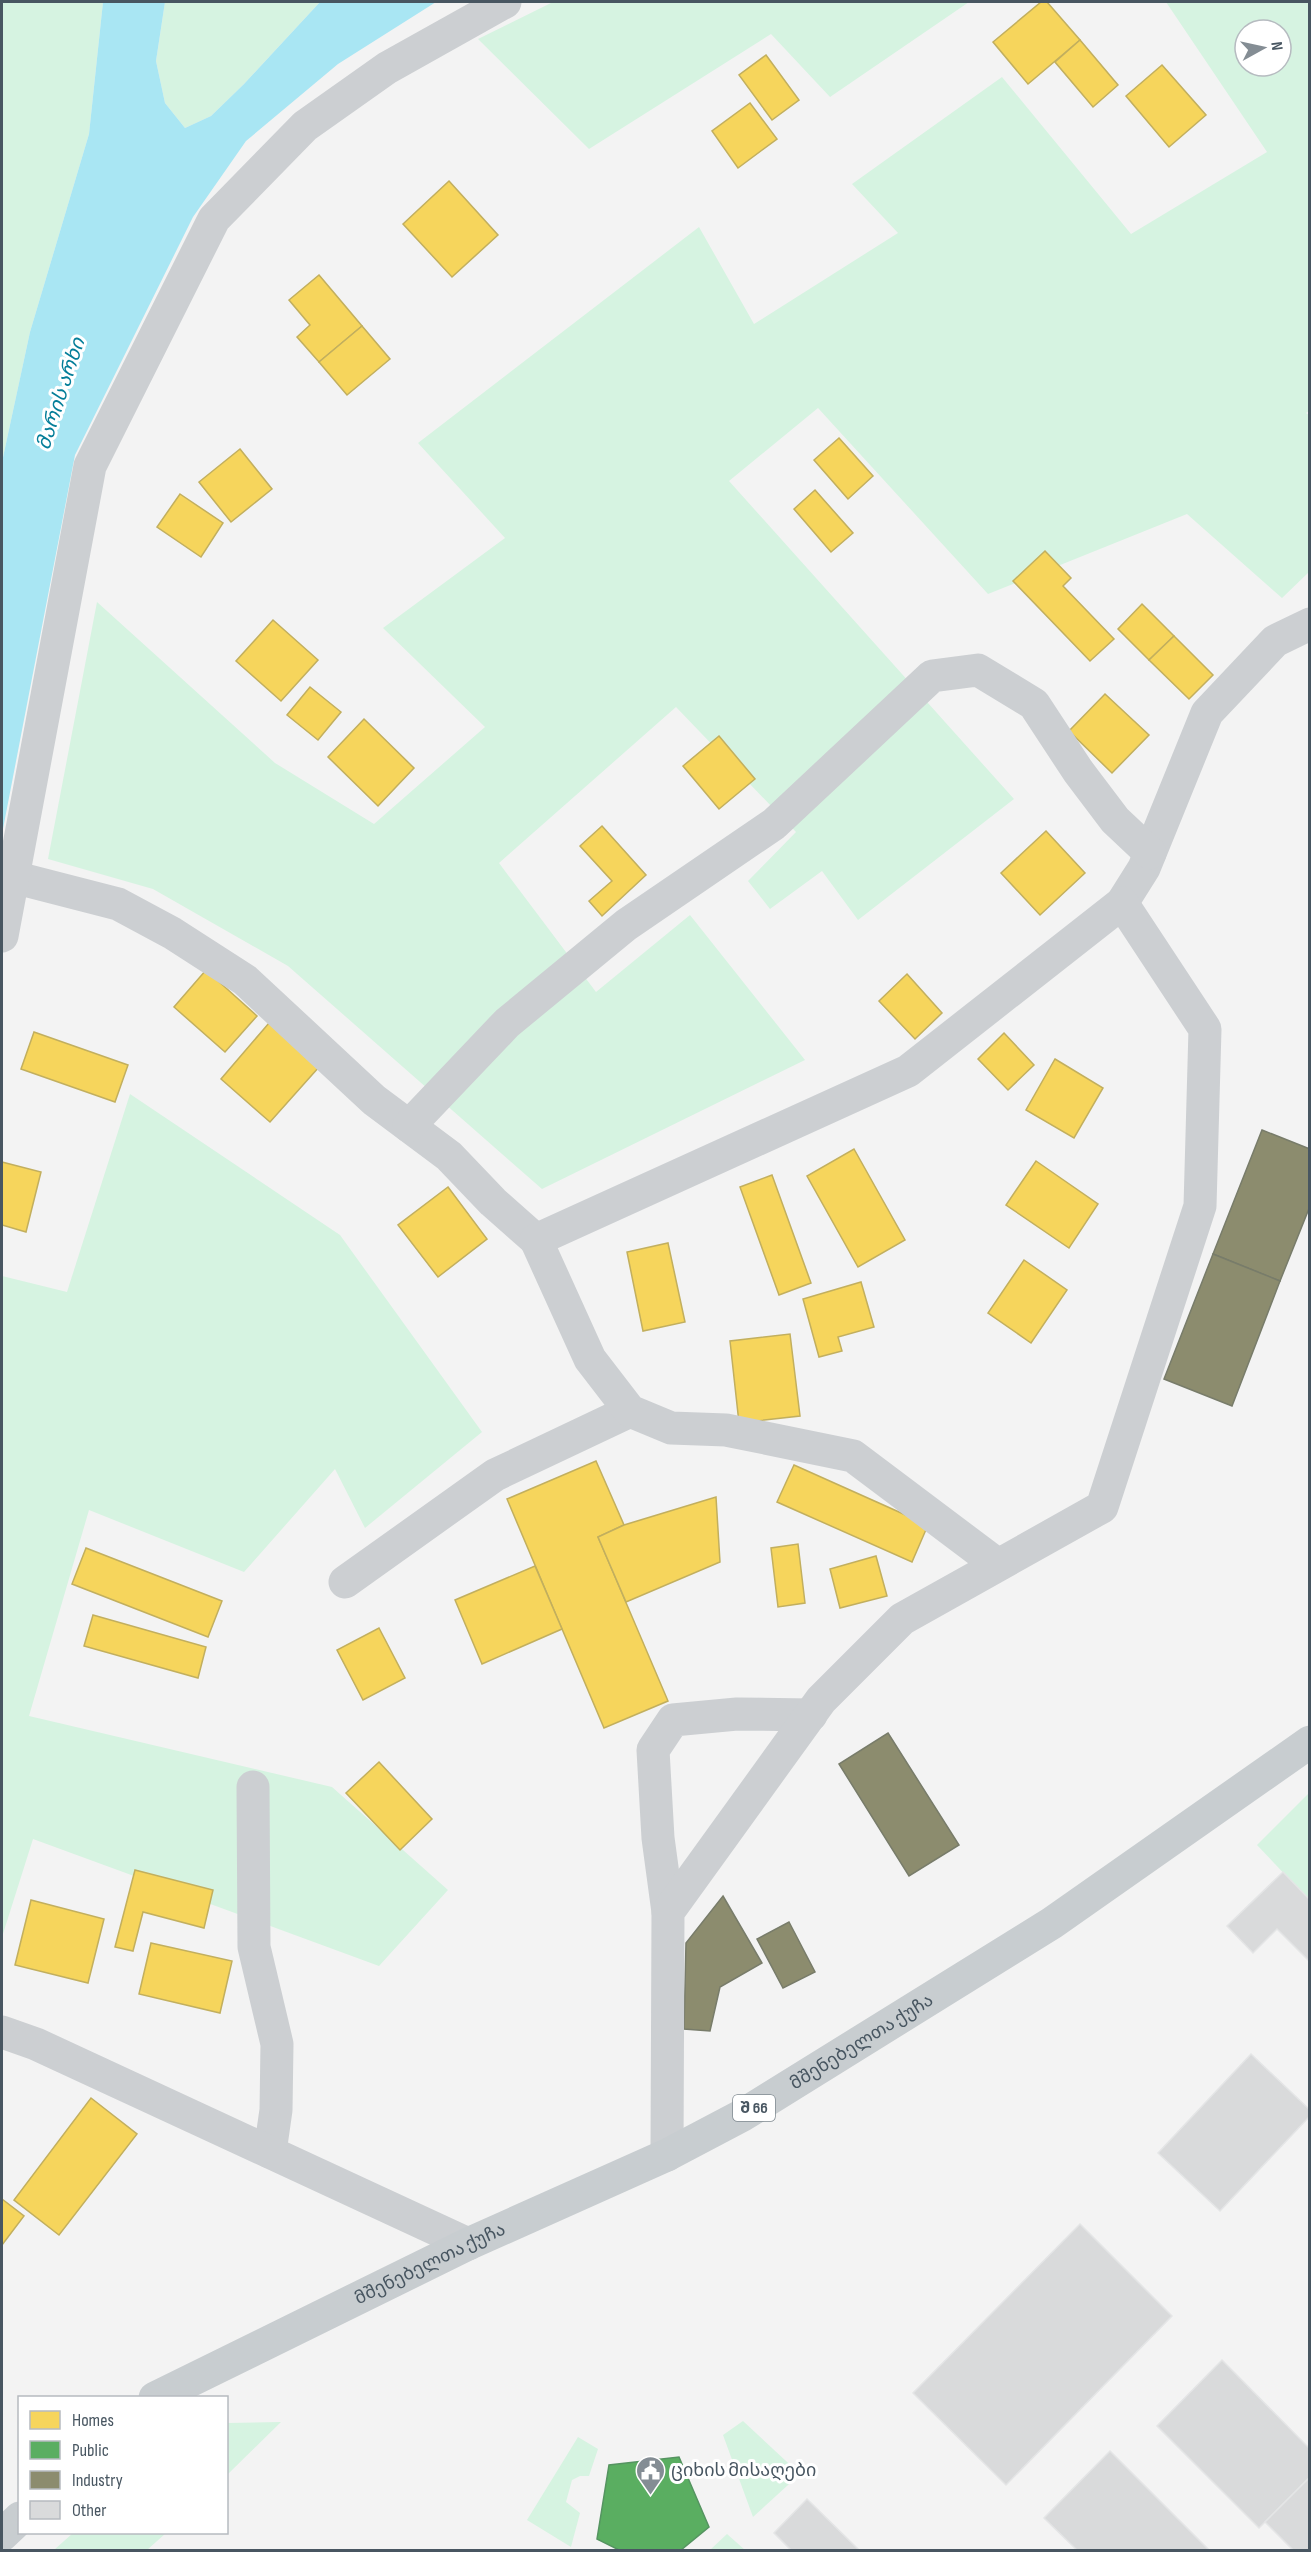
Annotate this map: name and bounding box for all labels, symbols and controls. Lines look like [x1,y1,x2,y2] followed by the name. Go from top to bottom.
[1233,18,1293,78] north arrow
[1266,41,1286,52] text: N
[32,333,91,453] water label: მარის არხი
[786,1989,937,2094] street label: მშენებელთა ქუჩა
[733,2095,775,2121] road number: შ 66
[351,2218,508,2309] street label: მშენებელთა ქუჩა
[18,2396,228,2534] legend
[72,2410,114,2431] text: Homes
[72,2440,109,2461] text: Public
[634,2454,666,2496] public building icon: ციხის მისაღები
[671,2460,816,2481] place label: ციხის მისაღები
[72,2470,123,2491] text: Industry
[72,2500,106,2521] text: Other

